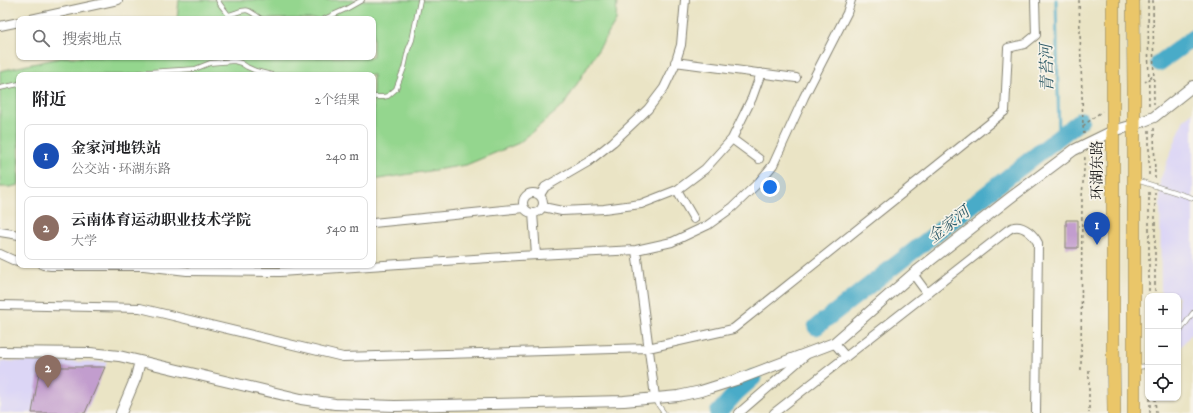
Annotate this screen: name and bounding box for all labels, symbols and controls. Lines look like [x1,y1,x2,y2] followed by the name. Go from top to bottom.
[16,16,376,60] search box
[30,27,52,49] icon: search
[62,30,122,49] text: 搜索地点
[1037,41,1057,92] water label: 青苔河
[32,89,66,111] text: 附近
[315,92,360,108] text: 2个结果
[71,139,161,158] text: 金家河地铁站
[1088,140,1107,200] street label: 环湖东路
[44,148,48,164] text: 1
[326,148,359,164] text: 240 m
[71,161,171,177] text: 公交站 · 环湖东路
[760,177,780,197] your location
[924,200,976,247] water label: 金家河
[71,211,251,230] text: 云南体育运动职业技术学院
[1084,212,1110,245] pin: 1
[43,220,49,236] text: 2
[326,220,359,236] text: 540 m
[71,233,97,249] text: 大学
[1145,293,1181,401] map controls
[1145,293,1181,329] button: +
[1145,329,1181,365] button: −
[35,355,61,388] pin: 2
[1145,365,1181,401] button: locate

